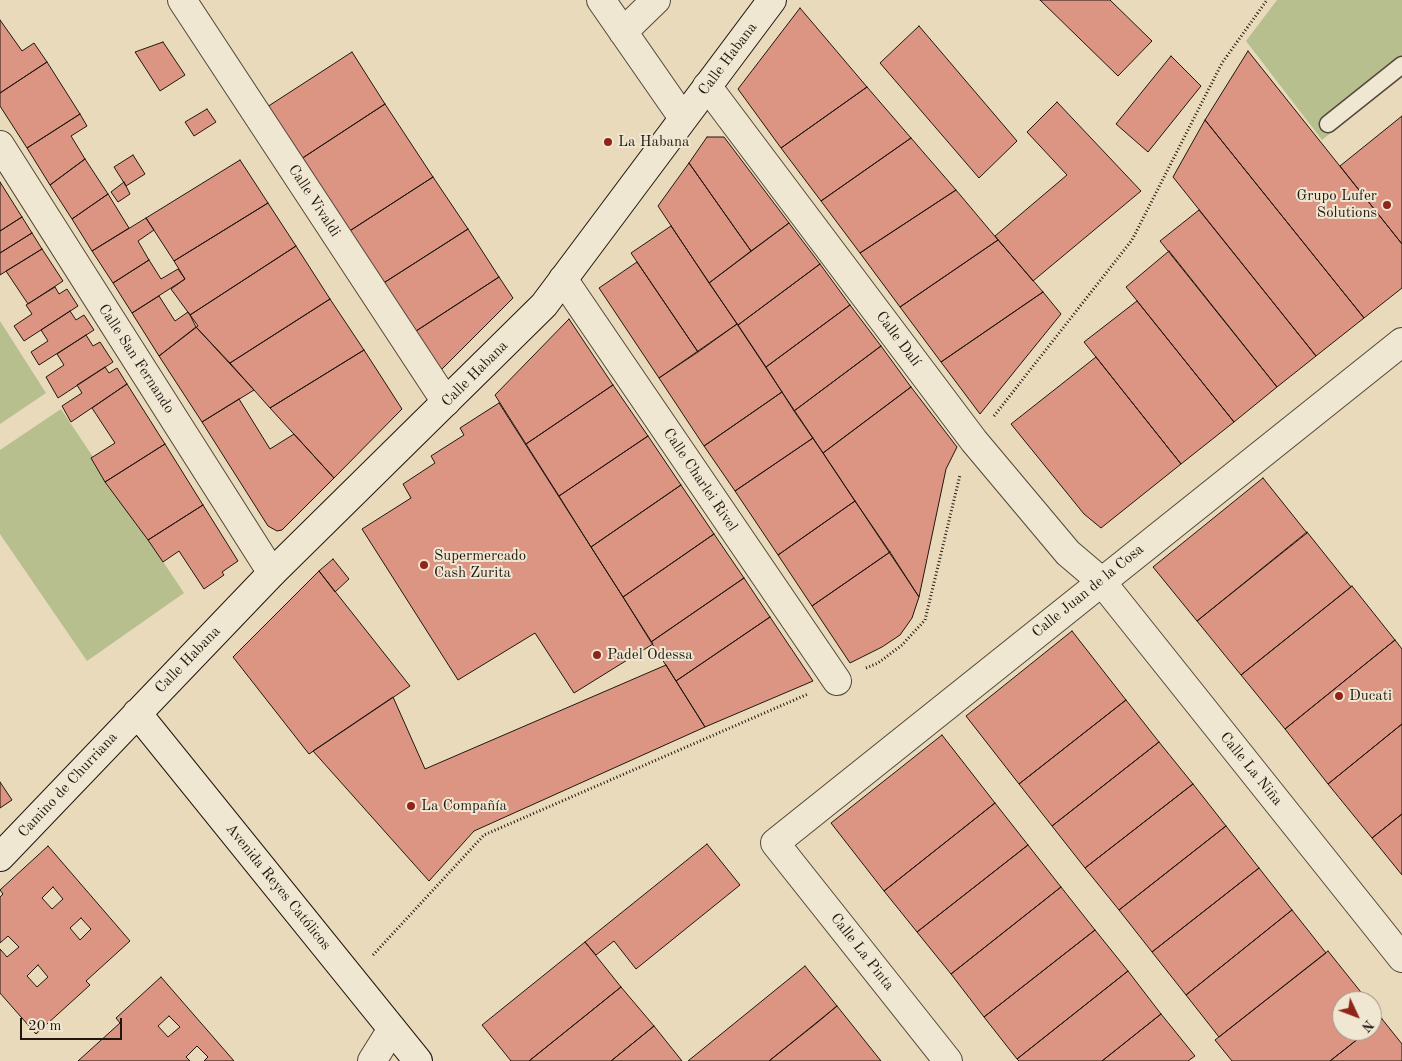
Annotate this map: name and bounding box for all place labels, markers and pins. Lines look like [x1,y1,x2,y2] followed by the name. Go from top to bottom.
[618,133,689,151] place label: La Habana
[602,136,614,148] marker: La Habana
[1297,187,1377,222] place label: Grupo Lufer Solutions
[1381,199,1393,211] marker: Grupo Lufer Solutions
[434,547,526,582] place label: Supermercado Cash Zurita
[418,559,430,571] marker: Supermercado Cash Zurita
[607,646,693,664] place label: Padel Odessa
[591,649,603,661] marker: Padel Odessa
[1349,687,1392,705] place label: Ducati
[1333,690,1345,702] marker: Ducati
[421,797,507,815] place label: La Compañía
[405,800,417,812] marker: La Compañía

